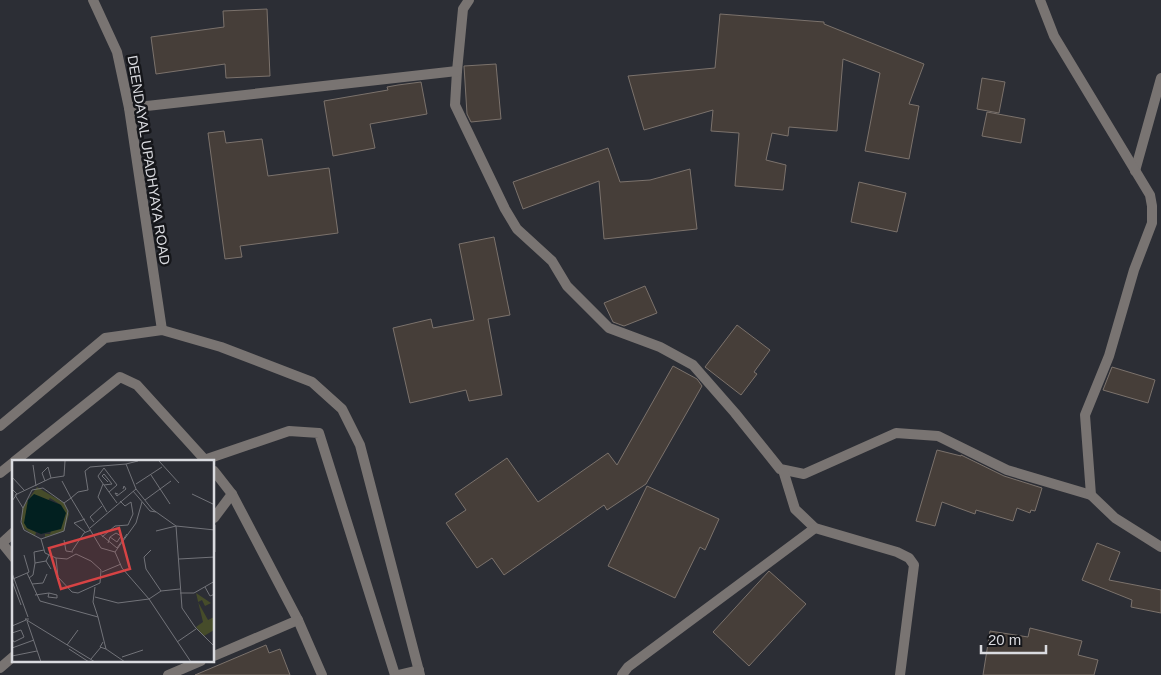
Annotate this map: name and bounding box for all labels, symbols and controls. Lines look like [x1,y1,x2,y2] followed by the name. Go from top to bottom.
[125,54,173,266] street label: DEENDAYAL UPADHYAYA ROAD
[12,460,215,662] inset map
[981,622,1046,654] scale bar
[988,631,1021,648] text: 20 m

